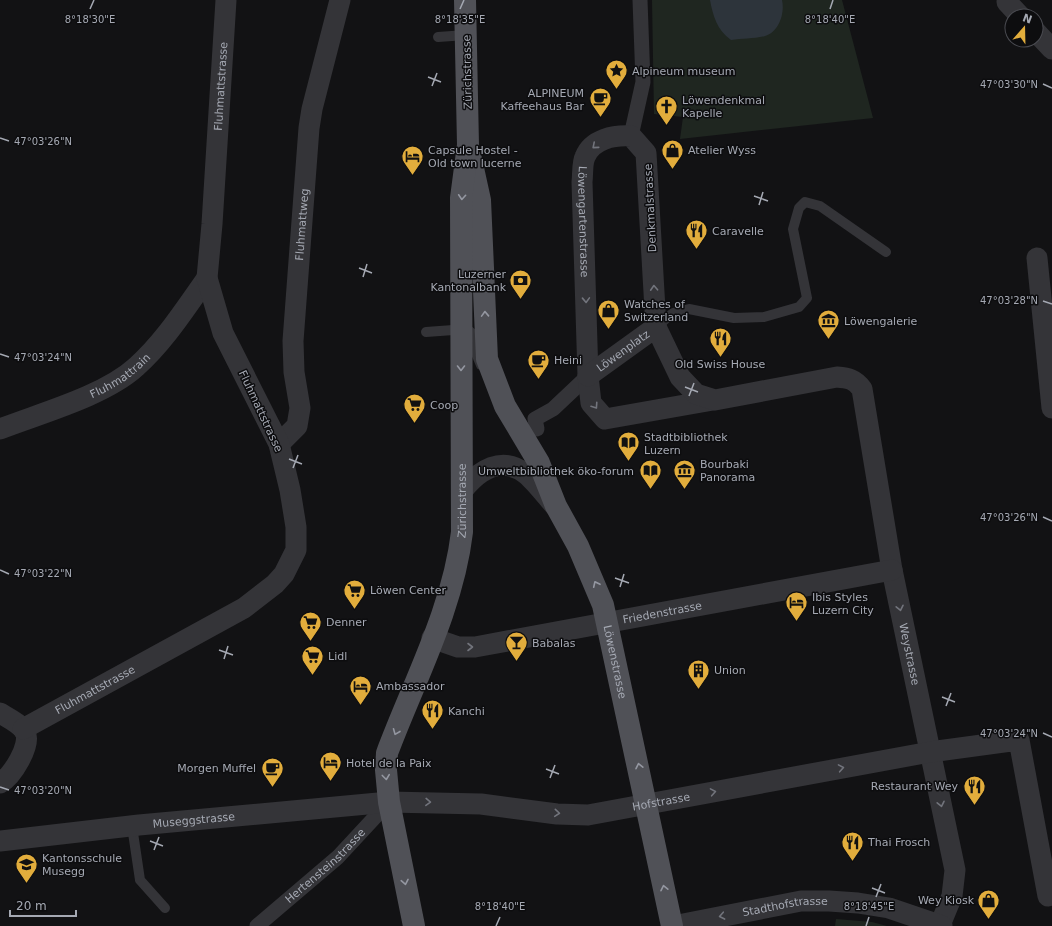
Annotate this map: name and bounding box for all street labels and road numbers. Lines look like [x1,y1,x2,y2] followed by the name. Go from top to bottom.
[460,34,475,109] street label: Zürichstrasse
[212,41,230,131] street label: Fluhmattstrasse
[642,163,659,253] street label: Denkmalstrasse
[575,166,591,278] street label: Löwengartenstrasse
[293,188,311,261] street label: Fluhmattweg
[594,328,652,375] street label: Löwenplatz
[88,351,153,401] street label: Fluhmattrain
[236,368,285,454] street label: Fluhmattstrasse
[455,463,469,539] street label: Zürichstrasse
[622,599,703,627] street label: Friedenstrasse
[896,622,922,687] street label: Weystrasse
[601,624,629,700] street label: Löwenstrasse
[53,663,138,717] street label: Fluhmattstrasse
[631,790,691,814] street label: Hofstrasse
[152,810,236,831] street label: Museggstrasse
[283,826,368,906] street label: Hertensteinstrasse
[741,895,828,919] street label: Stadthofstrasse

